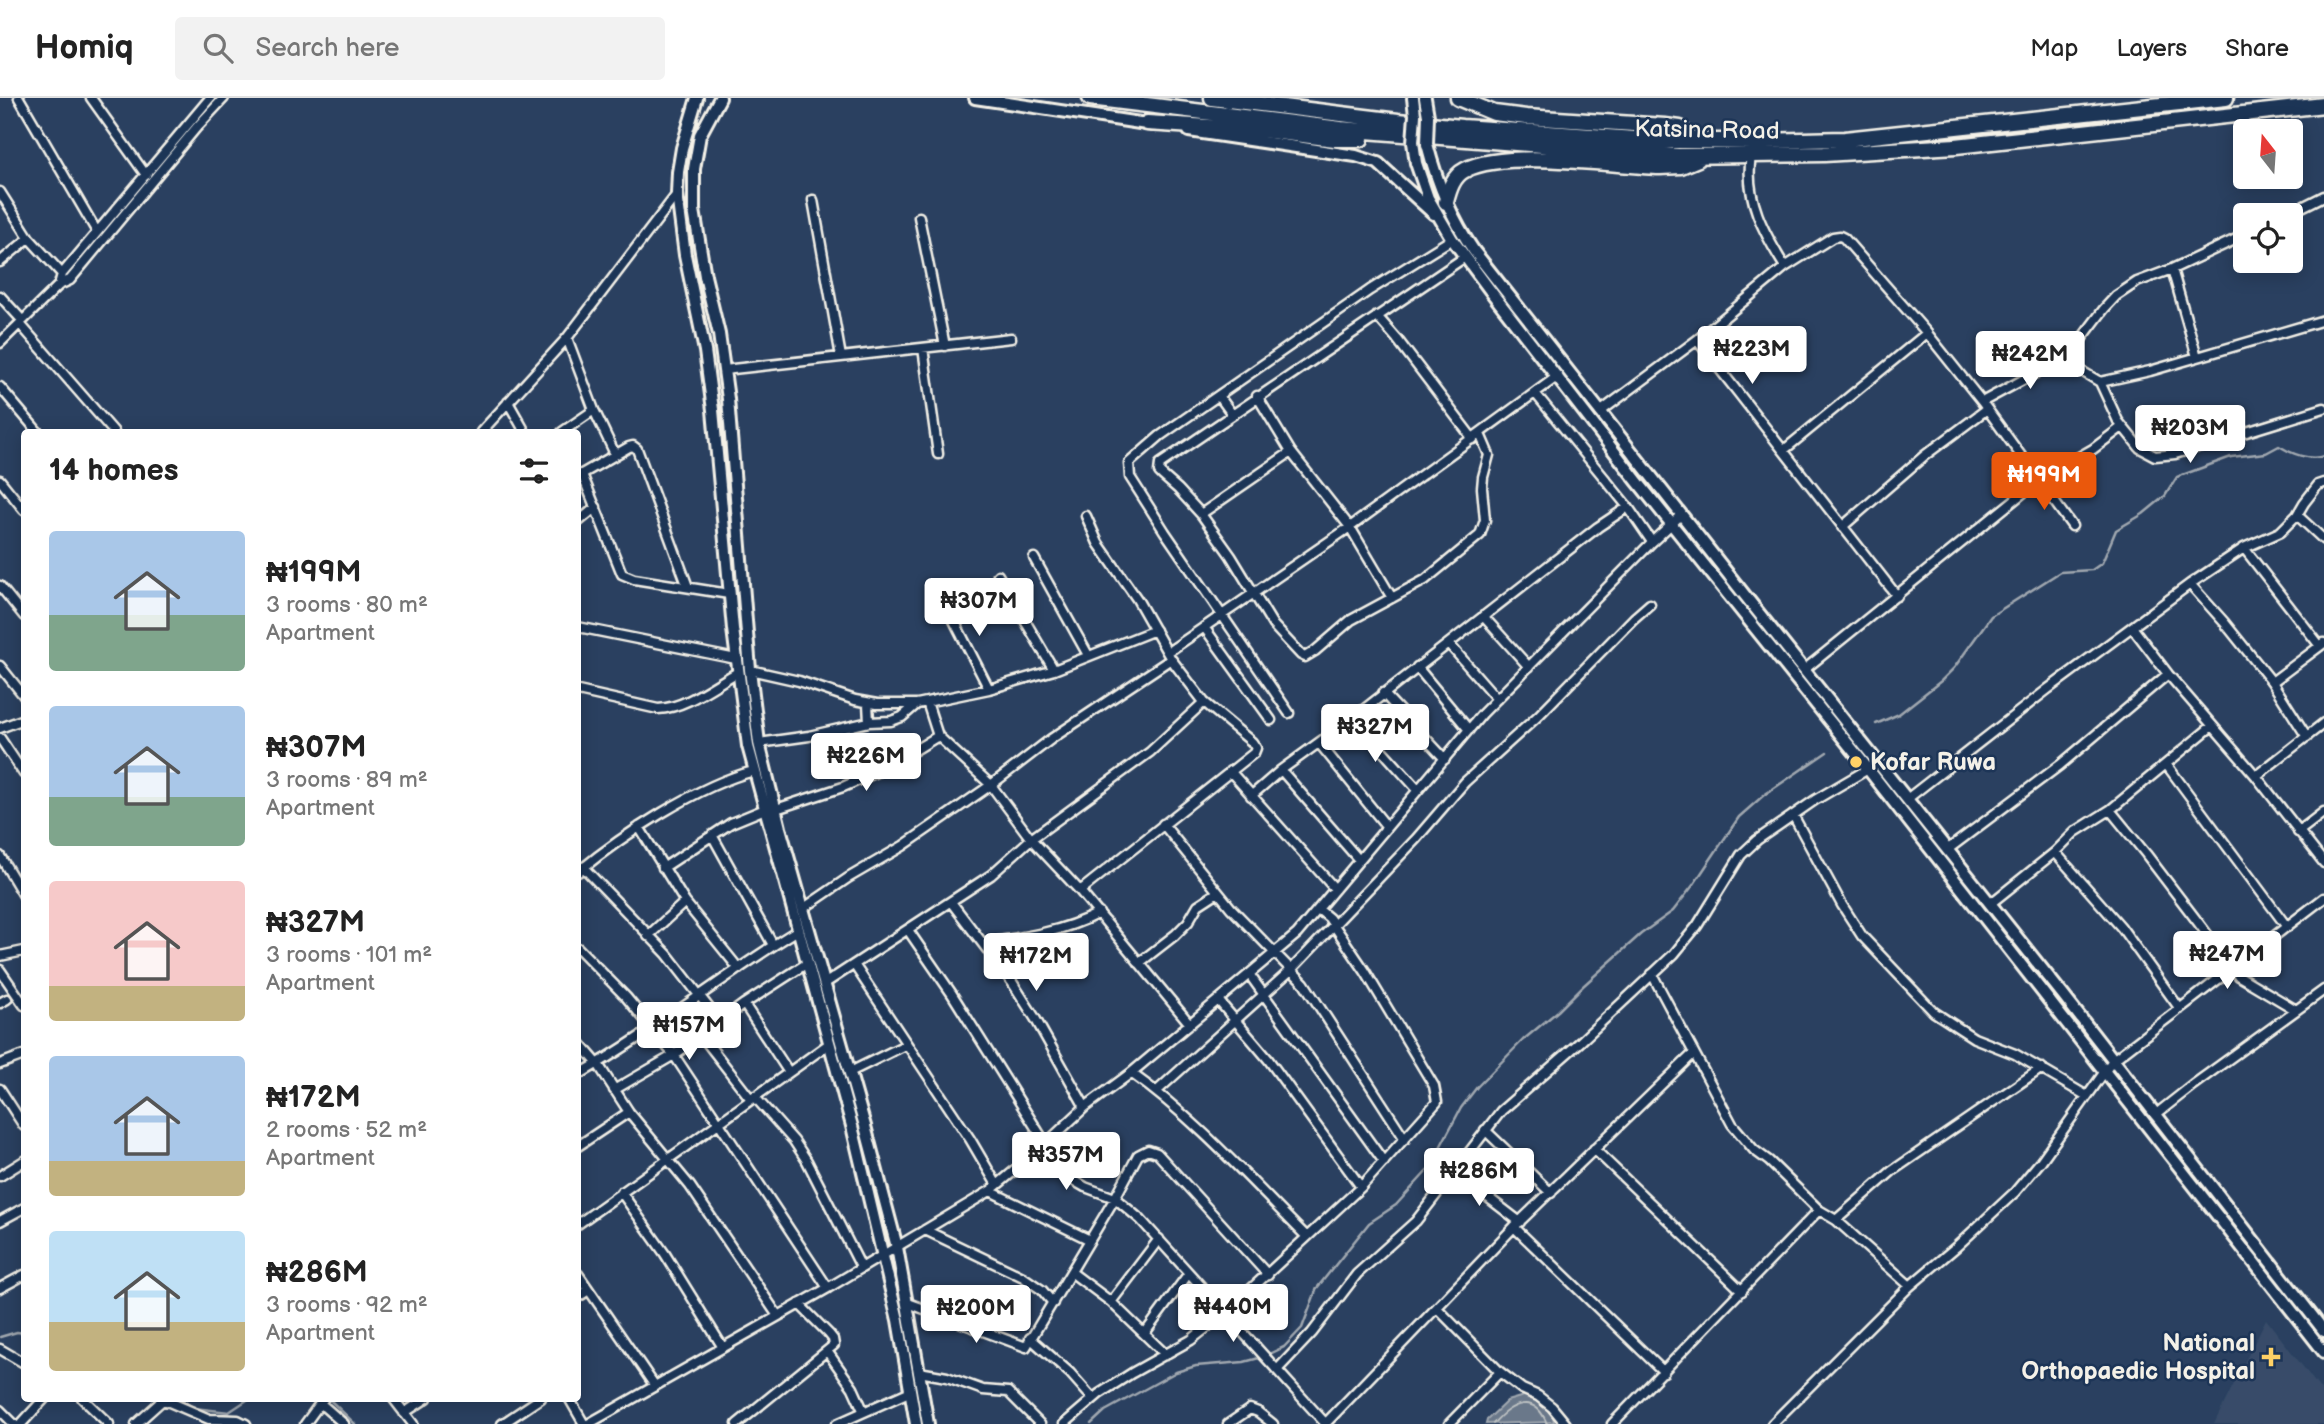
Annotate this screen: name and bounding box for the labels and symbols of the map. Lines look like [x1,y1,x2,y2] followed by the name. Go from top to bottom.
[1634,114,1780,146] street label: Katsina Road
[2233,119,2303,189] north arrow
[1703,327,1801,386] pin: ₦223M
[1981,331,2079,391] pin: ₦242M
[2141,406,2239,465] pin: ₦203M
[1995,452,2093,512] pin: ₦199M
[930,578,1028,638] pin: ₦307M
[1326,704,1424,764] pin: ₦327M
[817,734,915,793] pin: ₦226M
[1870,748,1996,777] place label: Kofar Ruwa
[1848,754,1864,770] marker: Kofar Ruwa
[2178,932,2276,991] pin: ₦247M
[987,934,1085,993] pin: ₦172M
[640,1002,738,1062] pin: ₦157M
[1017,1132,1115,1192] pin: ₦357M
[1430,1148,1528,1208] pin: ₦286M
[1184,1284,1282,1344] pin: ₦440M
[927,1286,1025,1345] pin: ₦200M
[2021,1329,2255,1386] place label: National Orthopaedic Hospital
[2261,1347,2281,1367] marker: National Orthopaedic Hospital

